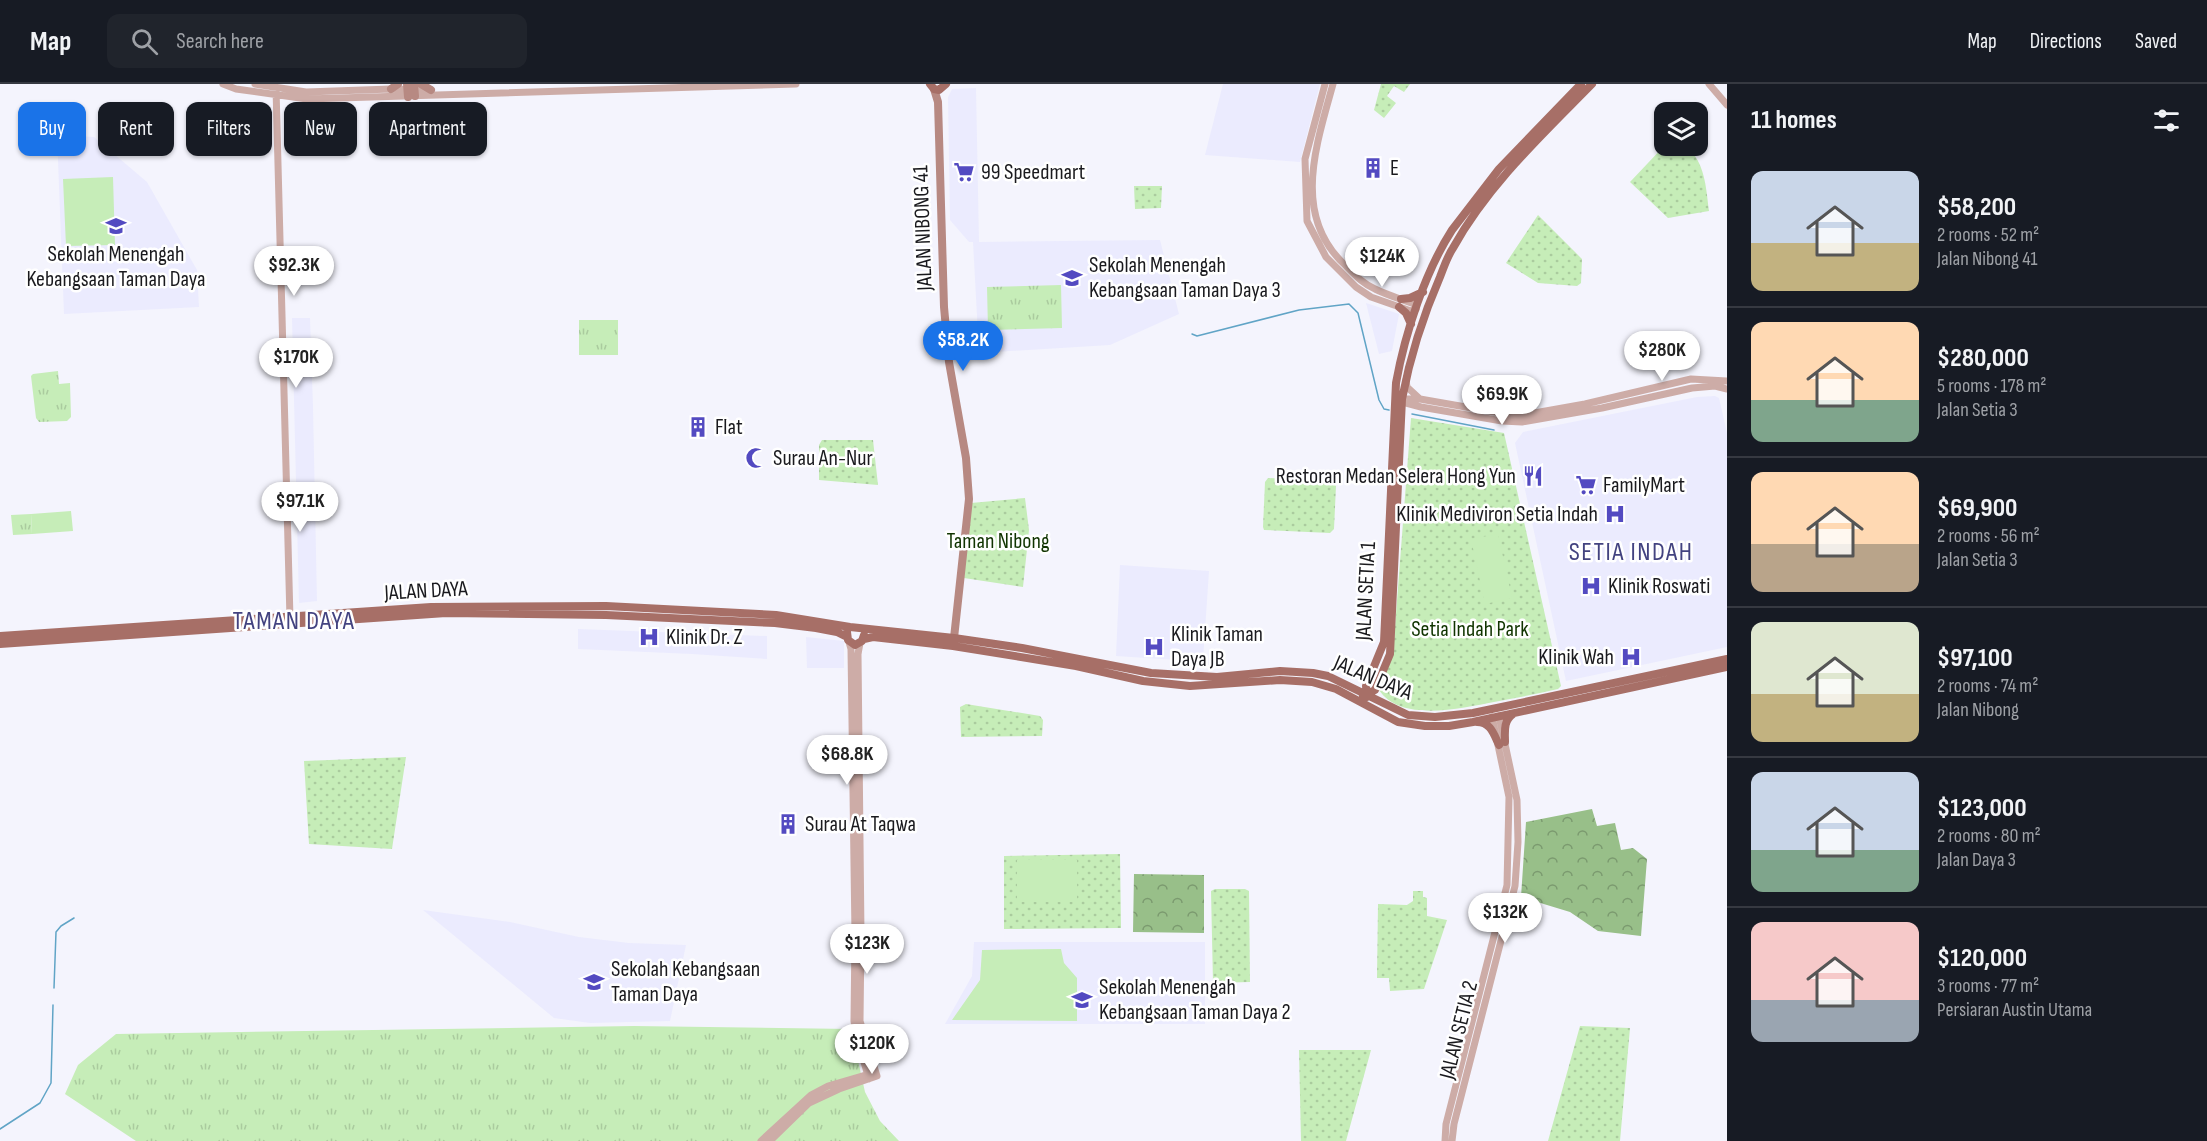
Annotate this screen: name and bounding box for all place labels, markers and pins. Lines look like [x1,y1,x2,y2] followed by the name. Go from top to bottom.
[1390,155,1399,182] place label: E
[1361,156,1385,180] building icon: E
[981,159,1086,186] place label: 99 Speedmart
[952,160,976,184] supermarket icon: 99 Speedmart
[104,214,128,238] school or university icon: Sekolah Menengah Kebangsaan Taman Daya
[1340,237,1424,288] pin: $124K
[27,241,205,293] place label: Sekolah Menengah Kebangsaan Taman Daya
[245,246,343,297] pin: $92.3K
[1089,252,1281,304] place label: Sekolah Menengah Kebangsaan Taman Daya 3
[1060,266,1084,290] school or university icon: Sekolah Menengah Kebangsaan Taman Daya 3
[914,321,1012,372] pin: $58.2K
[1620,331,1704,382] pin: $280K
[254,338,338,389] pin: $170K
[1453,375,1551,426] pin: $69.9K
[715,414,743,441] place label: Flat
[686,415,710,439] building icon: Flat
[773,445,873,472] place label: Surau An-Nur
[744,446,768,470] mosque icon: Surau An-Nur
[1276,463,1516,490] place label: Restoran Medan Selera Hong Yun
[1521,464,1545,488] restaurant icon: Restoran Medan Selera Hong Yun
[1603,472,1685,499] place label: FamilyMart
[1574,473,1598,497] supermarket icon: FamilyMart
[251,482,349,533] pin: $97.1K
[1396,501,1598,528] place label: Klinik Mediviron Setia Indah
[1603,502,1627,526] hospital icon: Klinik Mediviron Setia Indah
[1608,573,1710,600] place label: Klinik Roswati
[1579,574,1603,598] hospital icon: Klinik Roswati
[1171,621,1263,673] place label: Klinik Taman Daya JB
[666,624,743,651] place label: Klinik Dr. Z
[637,625,661,649] hospital icon: Klinik Dr. Z
[1142,635,1166,659] hospital icon: Klinik Taman Daya JB
[1538,644,1614,671] place label: Klinik Wah
[1619,645,1643,669] hospital icon: Klinik Wah
[798,735,896,786] pin: $68.8K
[805,811,916,838] place label: Surau At Taqwa
[776,812,800,836] building icon: Surau At Taqwa
[1463,893,1547,944] pin: $132K
[825,924,909,975] pin: $123K
[611,956,760,1008] place label: Sekolah Kebangsaan Taman Daya
[582,970,606,994] school or university icon: Sekolah Kebangsaan Taman Daya
[1099,974,1291,1026] place label: Sekolah Menengah Kebangsaan Taman Daya 2
[1070,988,1094,1012] school or university icon: Sekolah Menengah Kebangsaan Taman Daya 2
[830,1024,914,1075] pin: $120K

